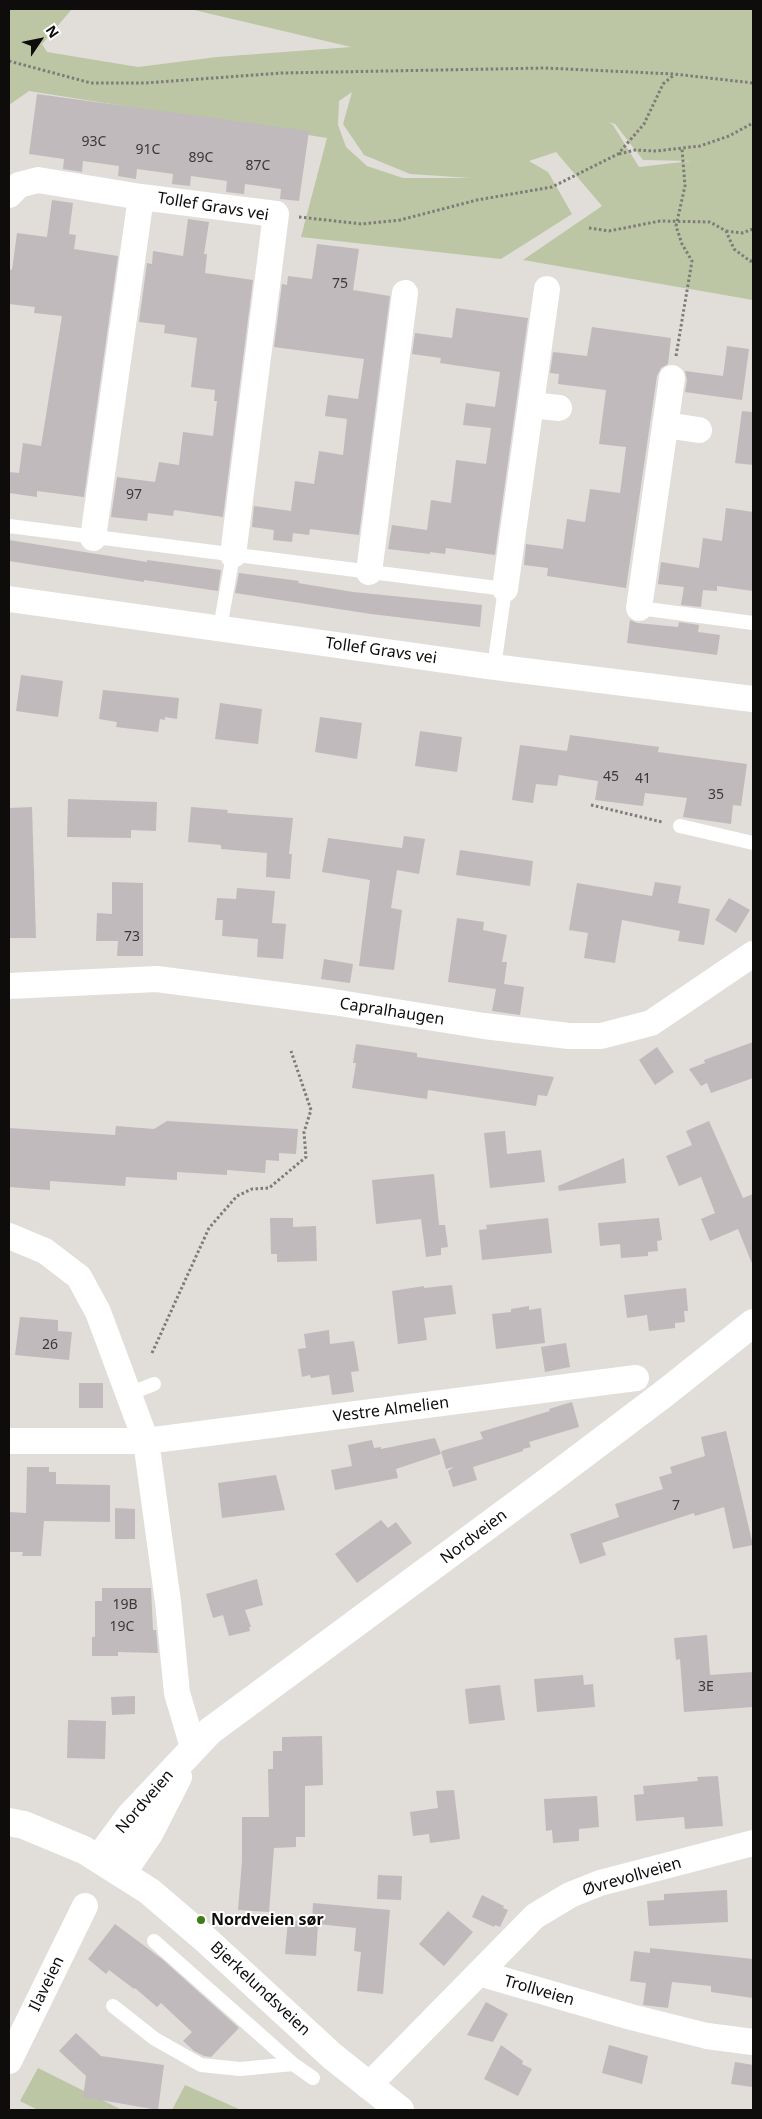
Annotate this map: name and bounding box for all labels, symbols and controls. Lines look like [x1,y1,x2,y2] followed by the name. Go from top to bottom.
[15,15,65,65] north arrow
[42,21,64,41] text: N
[82,134,106,150] house number: 93C
[136,142,160,158] house number: 91C
[189,150,213,166] house number: 89C
[246,158,270,174] house number: 87C
[156,189,270,225] street label: Tollef Gravs vei
[332,276,348,292] house number: 75
[126,487,142,503] house number: 97
[324,634,438,668] street label: Tollef Gravs vei
[603,769,619,785] house number: 45
[635,771,651,787] house number: 41
[708,787,724,803] house number: 35
[124,929,140,945] house number: 73
[338,994,446,1030] street label: Capralhaugen
[42,1337,58,1353] house number: 26
[332,1393,450,1427] street label: Vestre Almelien
[672,1498,680,1514] house number: 7
[437,1506,511,1568] street label: Nordveien
[112,1597,138,1613] house number: 19B
[110,1619,134,1635] house number: 19C
[698,1679,714,1695] house number: 3E
[112,1766,178,1838] street label: Nordveien
[580,1854,684,1900] street label: Øvrevollveien
[211,1910,324,1930] place label: Nordveien sør
[195,1914,207,1926] marker: Nordveien sør
[206,1938,314,2040] street label: Bjerkelundsveien
[26,1953,68,2015] street label: Ilaveien
[502,1972,576,2010] street label: Trollveien

